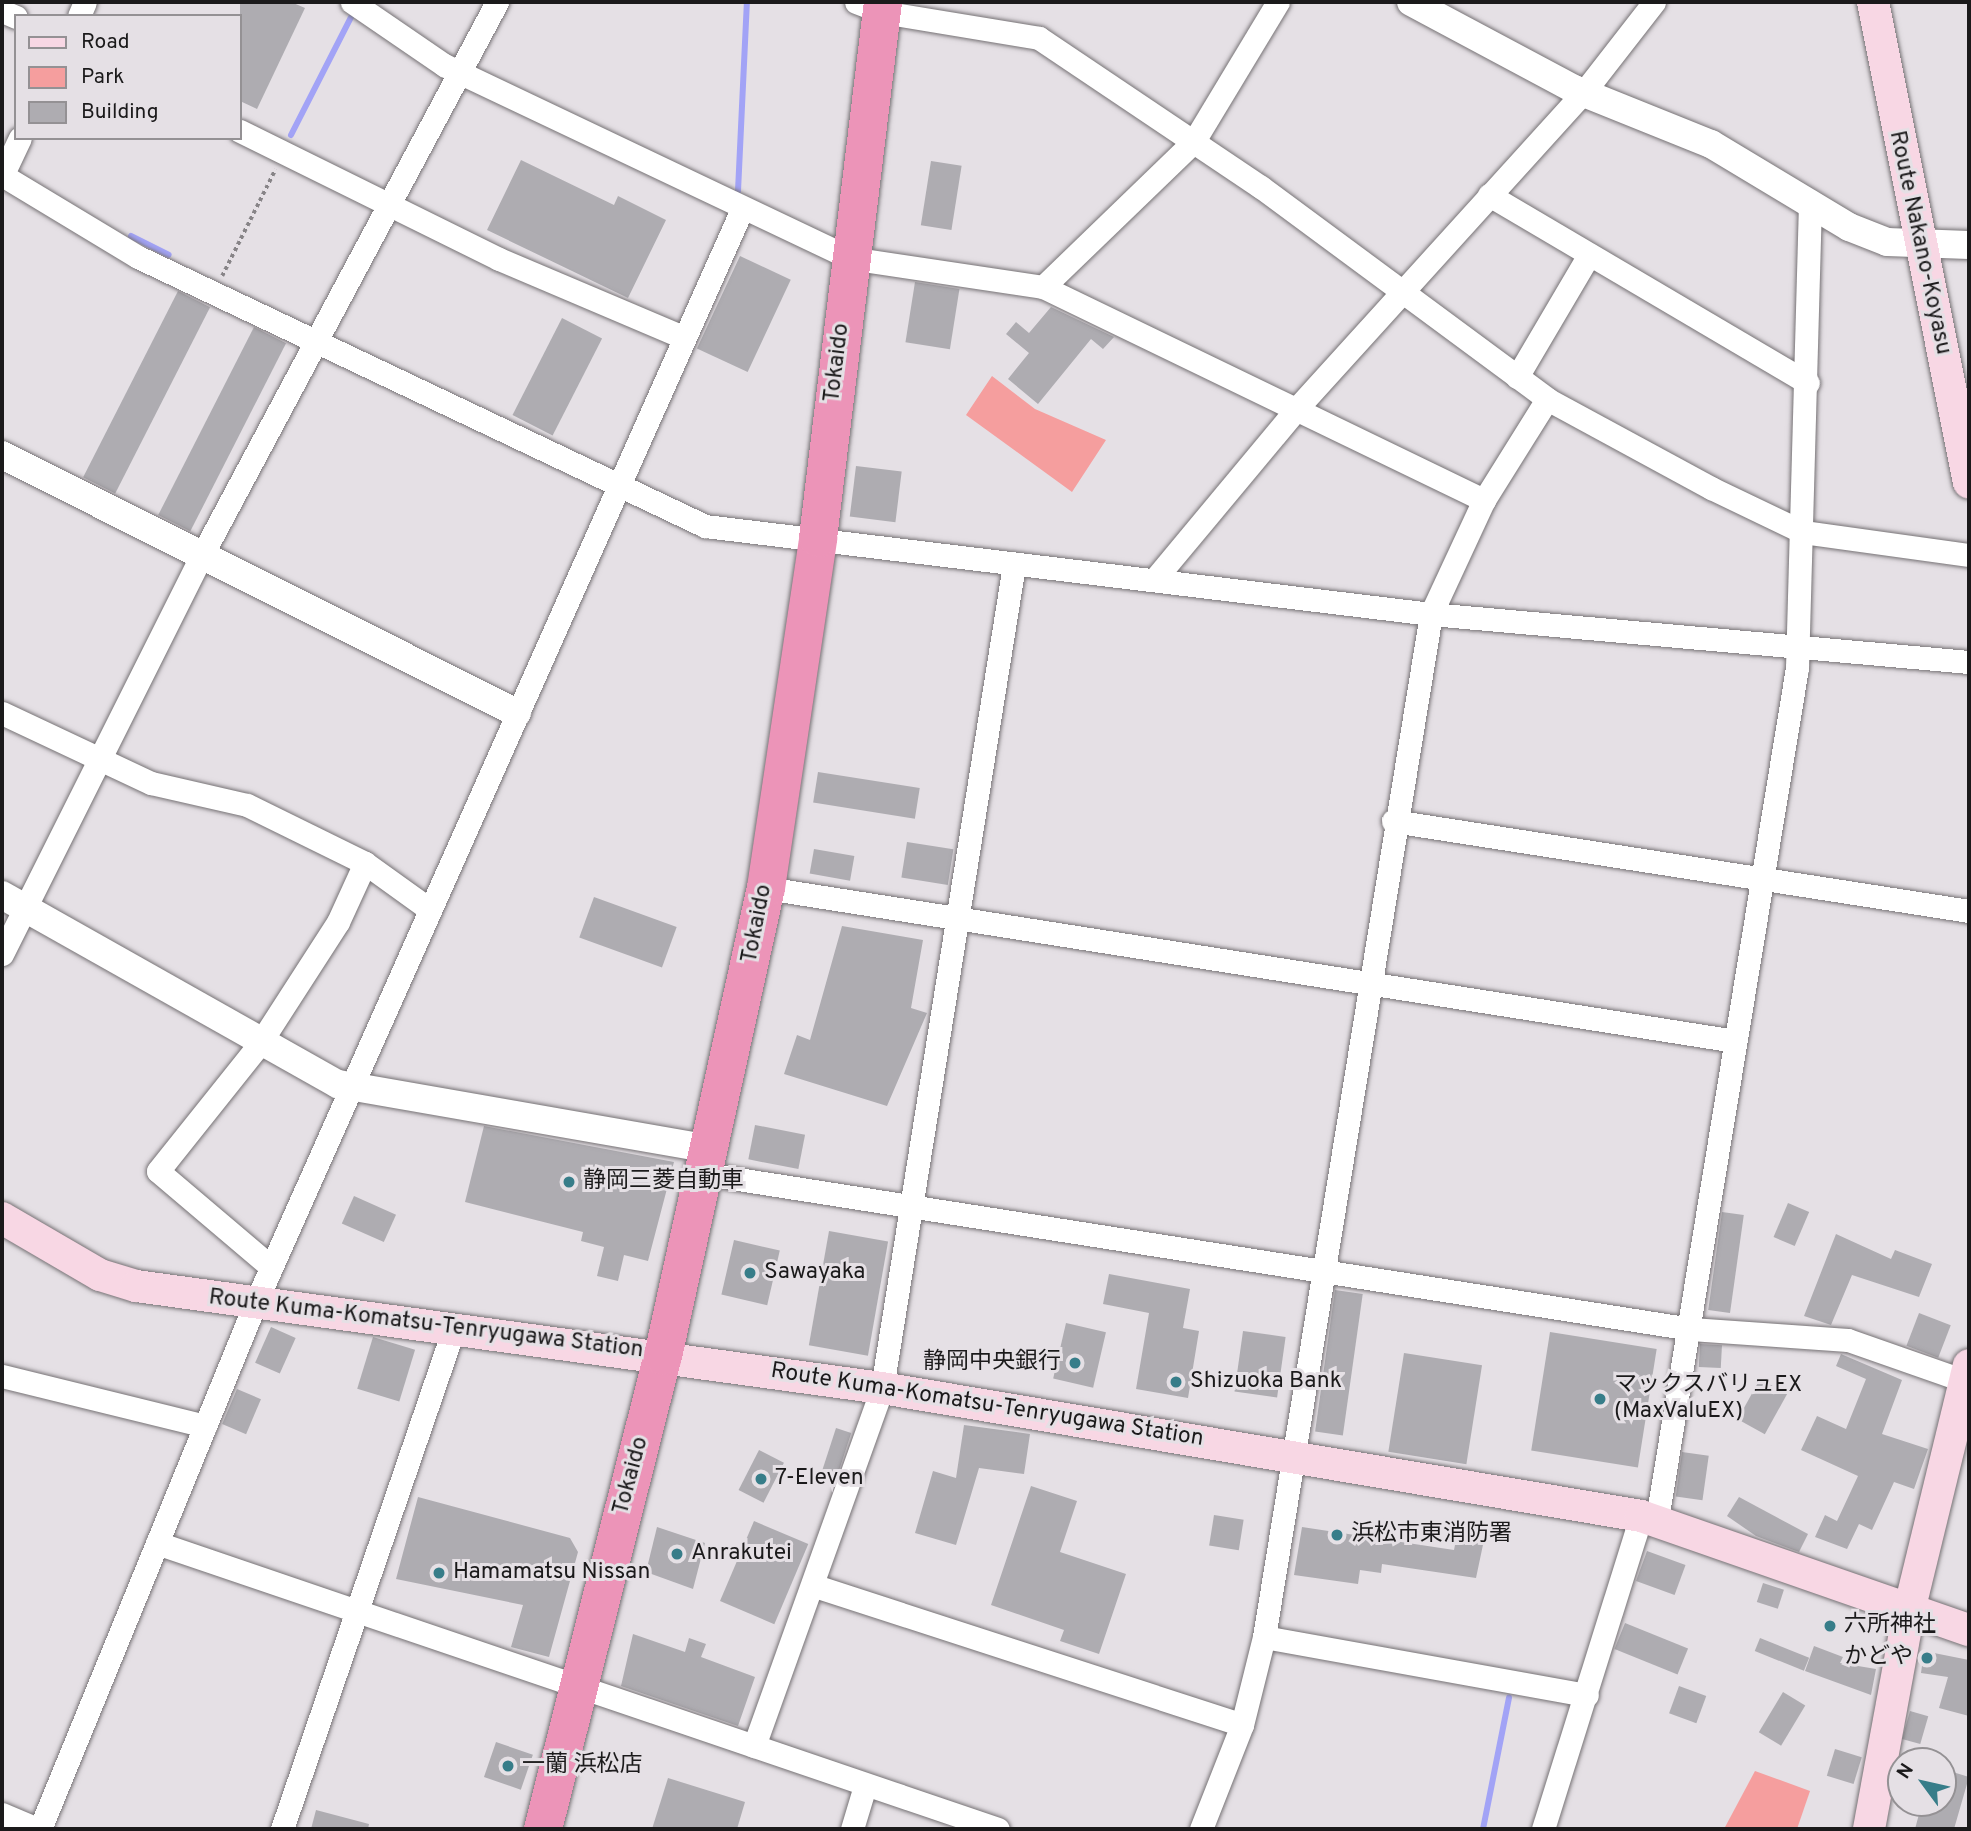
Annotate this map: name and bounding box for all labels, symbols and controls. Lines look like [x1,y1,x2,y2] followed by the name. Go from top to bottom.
[14,14,242,140] legend
[81,29,130,56] text: Road
[81,64,124,91] text: Park
[81,99,159,126] text: Building
[1882,128,1956,358] street label: Route Nakano-Koyasu
[819,322,857,404] street label: Tokaido
[737,882,779,966] street label: Tokaido
[583,1168,744,1196] place label: 静岡三菱自動車
[561,1174,577,1190] marker: 静岡三菱自動車
[764,1259,865,1287] place label: Sawayaka
[742,1265,758,1281] marker: Sawayaka
[207,1285,645,1365] street label: Route Kuma-Komatsu-Tenryugawa Station
[923,1349,1061,1377] place label: 静岡中央銀行
[1067,1355,1083,1371] marker: 静岡中央銀行
[769,1358,1205,1454] street label: Route Kuma-Komatsu-Tenryugawa Station
[1190,1368,1342,1396] place label: Shizuoka Bank
[1614,1372,1803,1426] place label: マックスバリュEX (MaxValuEX)
[1168,1374,1184,1390] marker: Shizuoka Bank
[1592,1391,1608,1407] marker: マックスバリュEX (MaxValuEX)
[608,1434,656,1518] street label: Tokaido
[775,1465,864,1493] place label: 7-Eleven
[753,1471,769,1487] marker: 7-Eleven
[1351,1521,1512,1549] place label: 浜松市東消防署
[1329,1527,1345,1543] marker: 浜松市東消防署
[691,1540,792,1568] place label: Anrakutei
[669,1546,685,1562] marker: Anrakutei
[453,1559,650,1587] place label: Hamamatsu Nissan
[431,1565,447,1581] marker: Hamamatsu Nissan
[1844,1612,1936,1640] place label: 六所神社
[1822,1618,1838,1634] marker: 六所神社
[1844,1644,1913,1672] place label: かどや
[1919,1650,1935,1666] marker: かどや
[1887,1747,1957,1817] north arrow
[522,1752,642,1780] place label: 一蘭 浜松店
[500,1758,516,1774] marker: 一蘭 浜松店
[1892,1759,1920,1784] text: N

